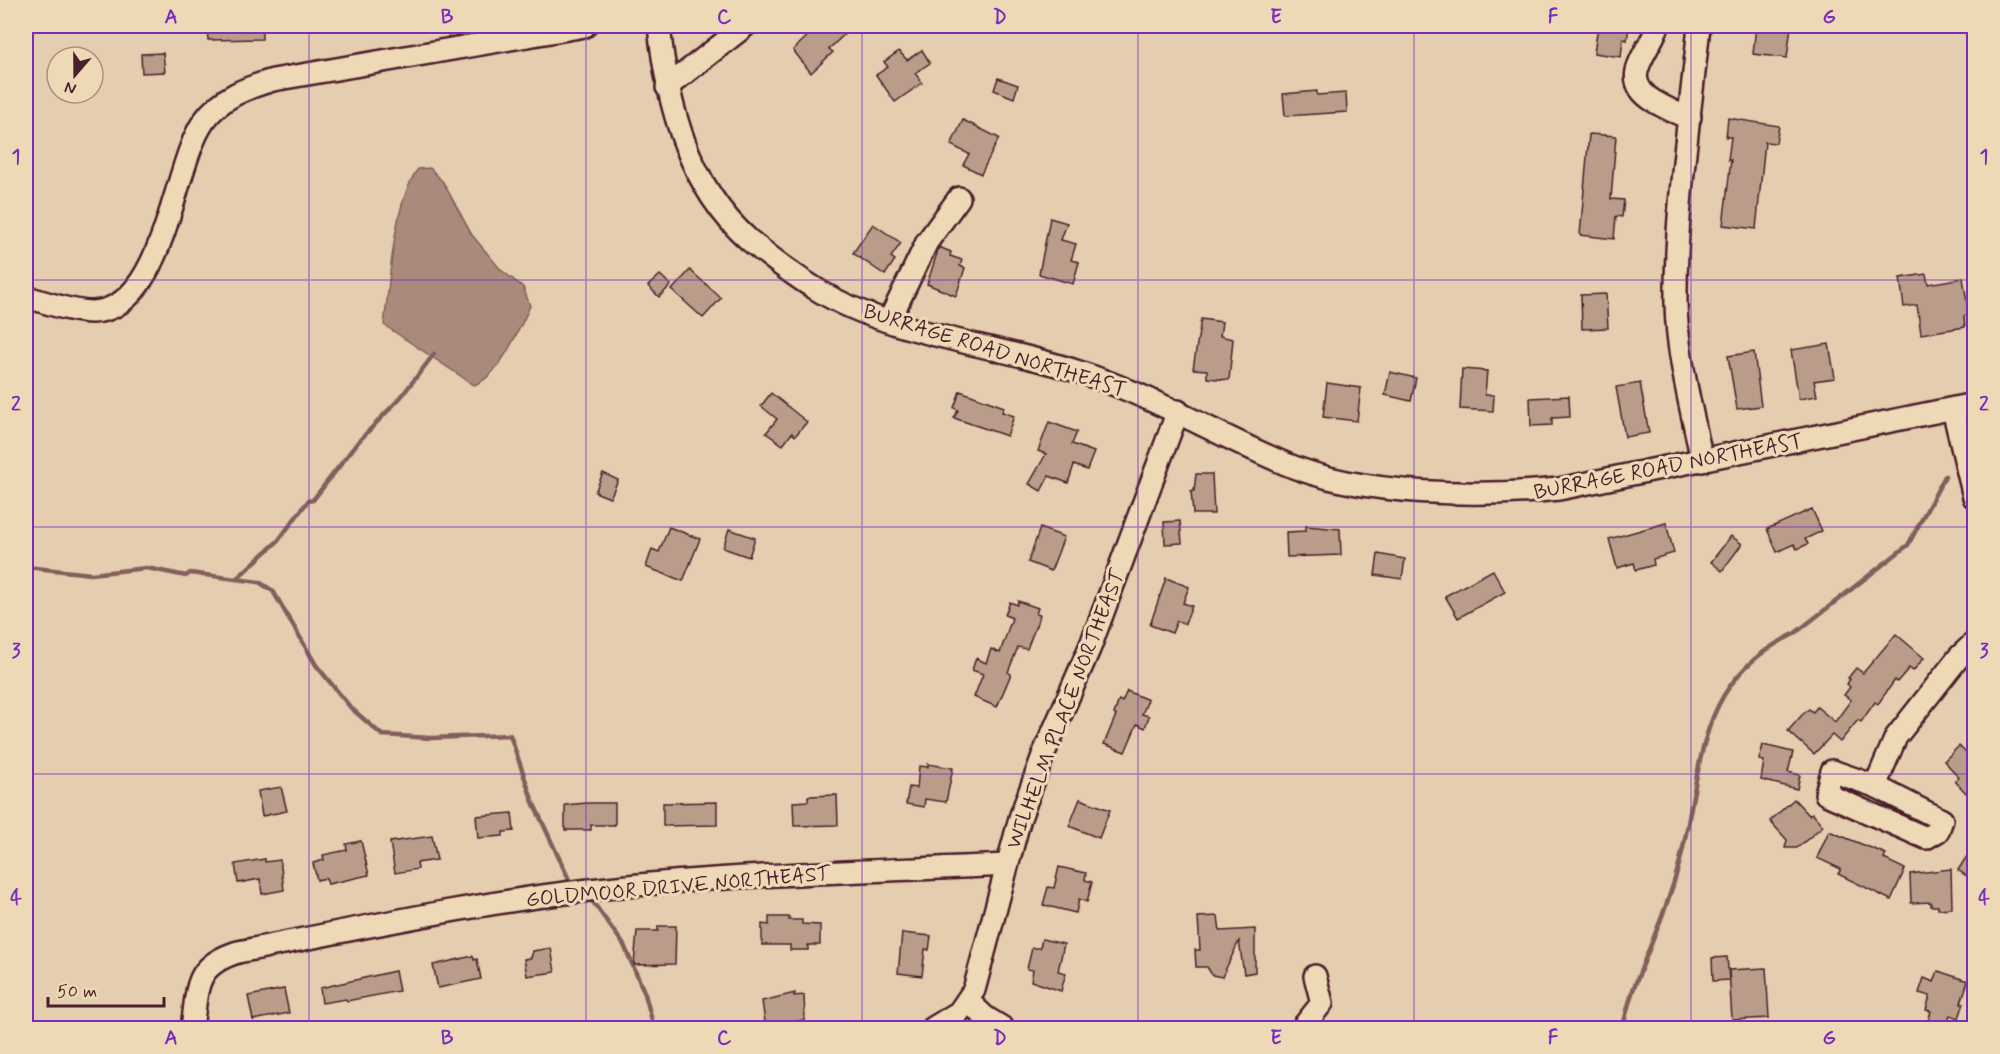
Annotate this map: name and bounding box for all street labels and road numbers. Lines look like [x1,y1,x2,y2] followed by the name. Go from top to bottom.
[860,298,1130,404] street label: BURRAGE ROAD NORTHEAST
[1531,427,1805,507] street label: BURRAGE ROAD NORTHEAST
[1000,565,1133,853] street label: WILHELM PLACE NORTHEAST
[525,860,832,914] street label: GOLDMOOR DRIVE NORTHEAST

